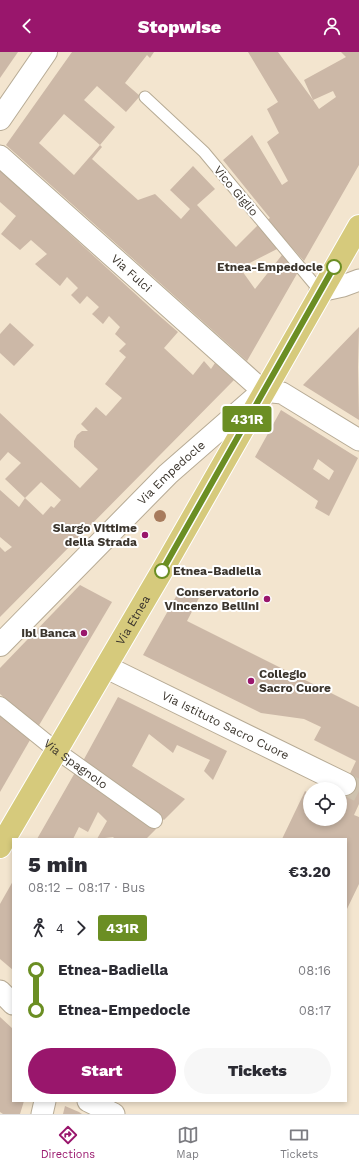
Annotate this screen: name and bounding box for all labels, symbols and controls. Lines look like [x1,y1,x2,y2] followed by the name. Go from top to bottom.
[16,15,38,37] icon: back
[321,15,343,37] icon: person
[138,16,221,37] text: Stopwise
[211,163,261,219] street label: Vico Giglio
[108,252,154,295] street label: Via Fulci
[326,259,342,275] marker: Etnea-Empedocle
[217,260,323,274] place label: Etnea-Empedocle
[219,406,275,432] line badge: 431R
[230,411,264,427] text: 431R
[135,438,208,508] street label: Via Empedocle
[53,521,137,549] place label: Slargo Vittime della Strada
[140,530,150,540] marker: Slargo Vittime della Strada
[154,563,170,579] marker: Etnea-Badiella
[173,564,261,578] place label: Etnea-Badiella
[164,585,259,613] place label: Conservatorio Vincenzo Bellini
[113,593,153,648] street label: Via Etnea
[262,594,272,604] marker: Conservatorio Vincenzo Bellini
[21,626,76,640] place label: Ibl Banca
[79,628,89,638] marker: Ibl Banca
[259,667,331,695] place label: Collegio Sacro Cuore
[246,676,256,686] marker: Collegio Sacro Cuore
[159,688,291,763] street label: Via Istituto Sacro Cuore
[41,736,110,792] street label: Via Spagnolo
[303,782,347,826] map controls
[303,782,347,826] button: locate
[28,852,88,877] text: 5 min
[289,863,331,881] text: €3.20
[28,880,145,895] text: 08:12 – 08:17 · Bus
[28,917,50,939] icon: walk
[70,917,92,939] icon: forward
[106,920,139,936] text: 431R
[56,921,64,936] text: 4
[58,961,168,979] text: Etnea-Badiella
[298,963,331,978] text: 08:16
[58,1001,190,1019] text: Etnea-Empedocle
[299,1003,331,1018] text: 08:17
[28,1048,176,1094] button: Start
[184,1048,331,1094] button: Tickets
[41,1124,95,1161] tab: Directions
[176,1124,199,1161] tab: Map
[280,1124,318,1161] tab: Tickets

